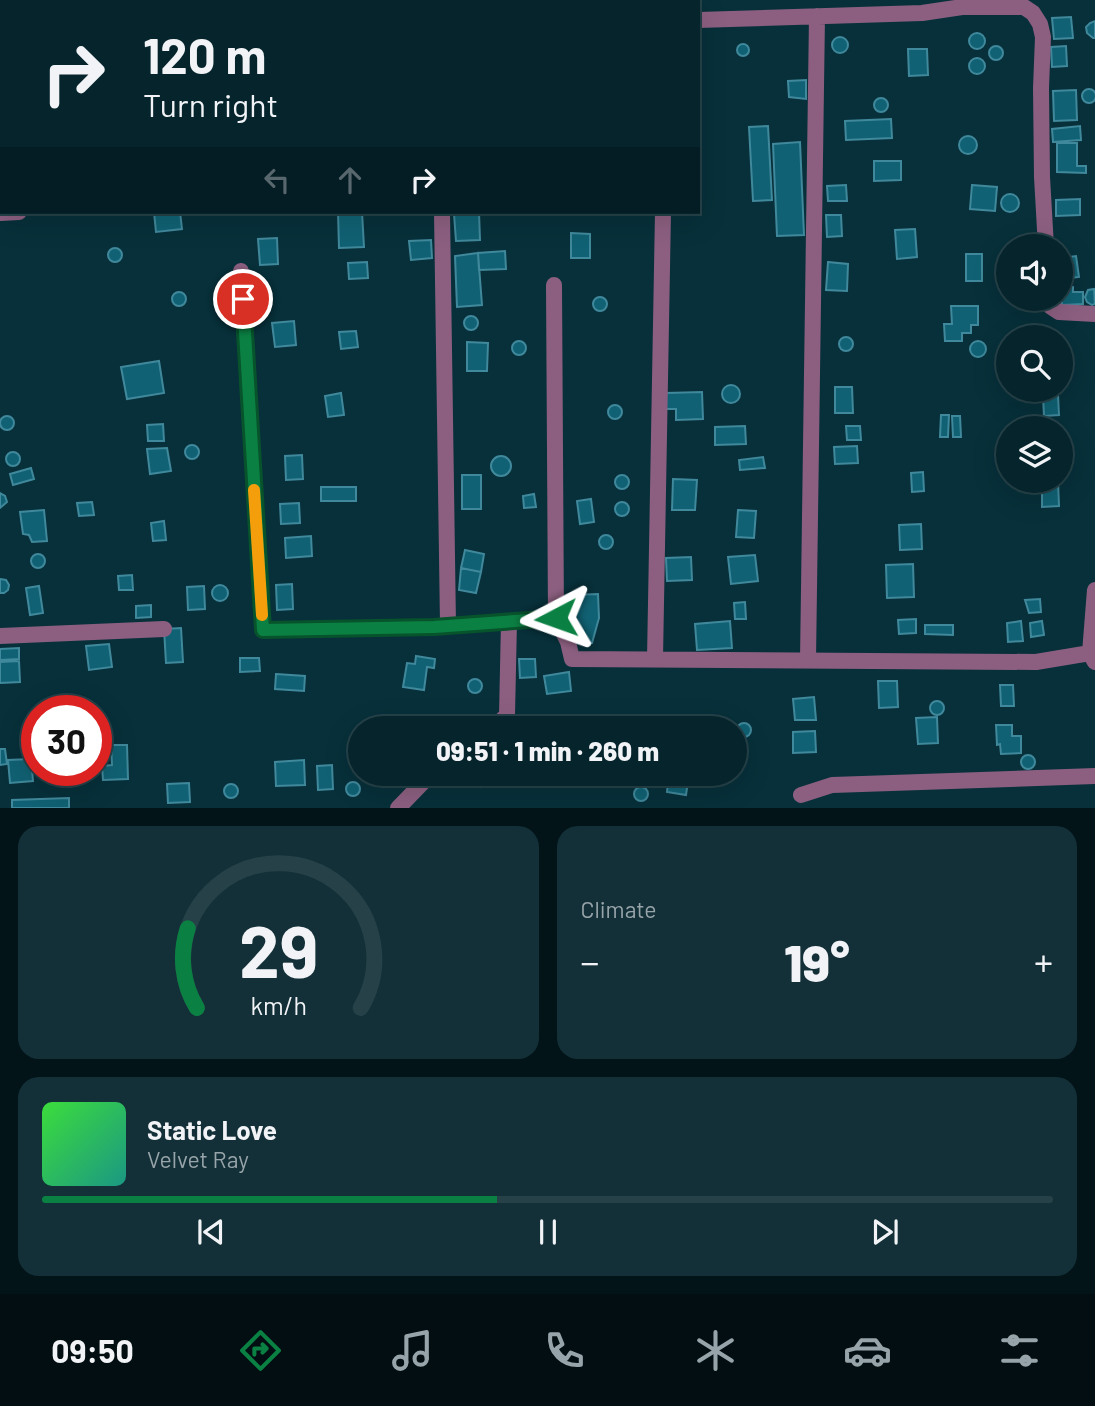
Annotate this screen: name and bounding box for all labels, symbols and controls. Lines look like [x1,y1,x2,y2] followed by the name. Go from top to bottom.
[143,25,266,84] text: 120 m
[28,28,119,119] icon: right
[143,85,278,123] text: Turn right
[258,161,296,199] icon: left
[331,161,369,199] icon: ahead
[404,161,442,199] icon: right
[996,234,1073,493] map controls
[996,234,1073,311] button: sound
[213,269,273,329] pin
[224,280,262,318] icon: arrive
[996,325,1073,402] button: search
[996,416,1073,493] button: layers
[519,581,593,655] position arrow
[21,695,112,786] speed limit sign: 30
[436,735,659,766] text: 09:51 · 1 min · 260 m
[581,895,657,923] text: Climate
[239,906,318,994] text: 29
[784,930,850,992] text: 19°
[581,938,600,984] text: −
[1034,938,1053,984] text: +
[250,990,307,1020] text: km/h
[147,1114,277,1145] text: Static Love
[147,1145,249,1173] text: Velvet Ray
[192,1213,230,1251] icon: previous
[529,1213,567,1251] icon: pause
[866,1213,904,1251] icon: next
[236,1326,285,1375] icon: directions
[388,1326,437,1375] icon: music
[540,1326,589,1375] icon: phone
[691,1326,740,1375] icon: climate
[843,1326,892,1375] icon: car
[995,1326,1044,1375] icon: filters
[51,1331,134,1369] text: 09:50

